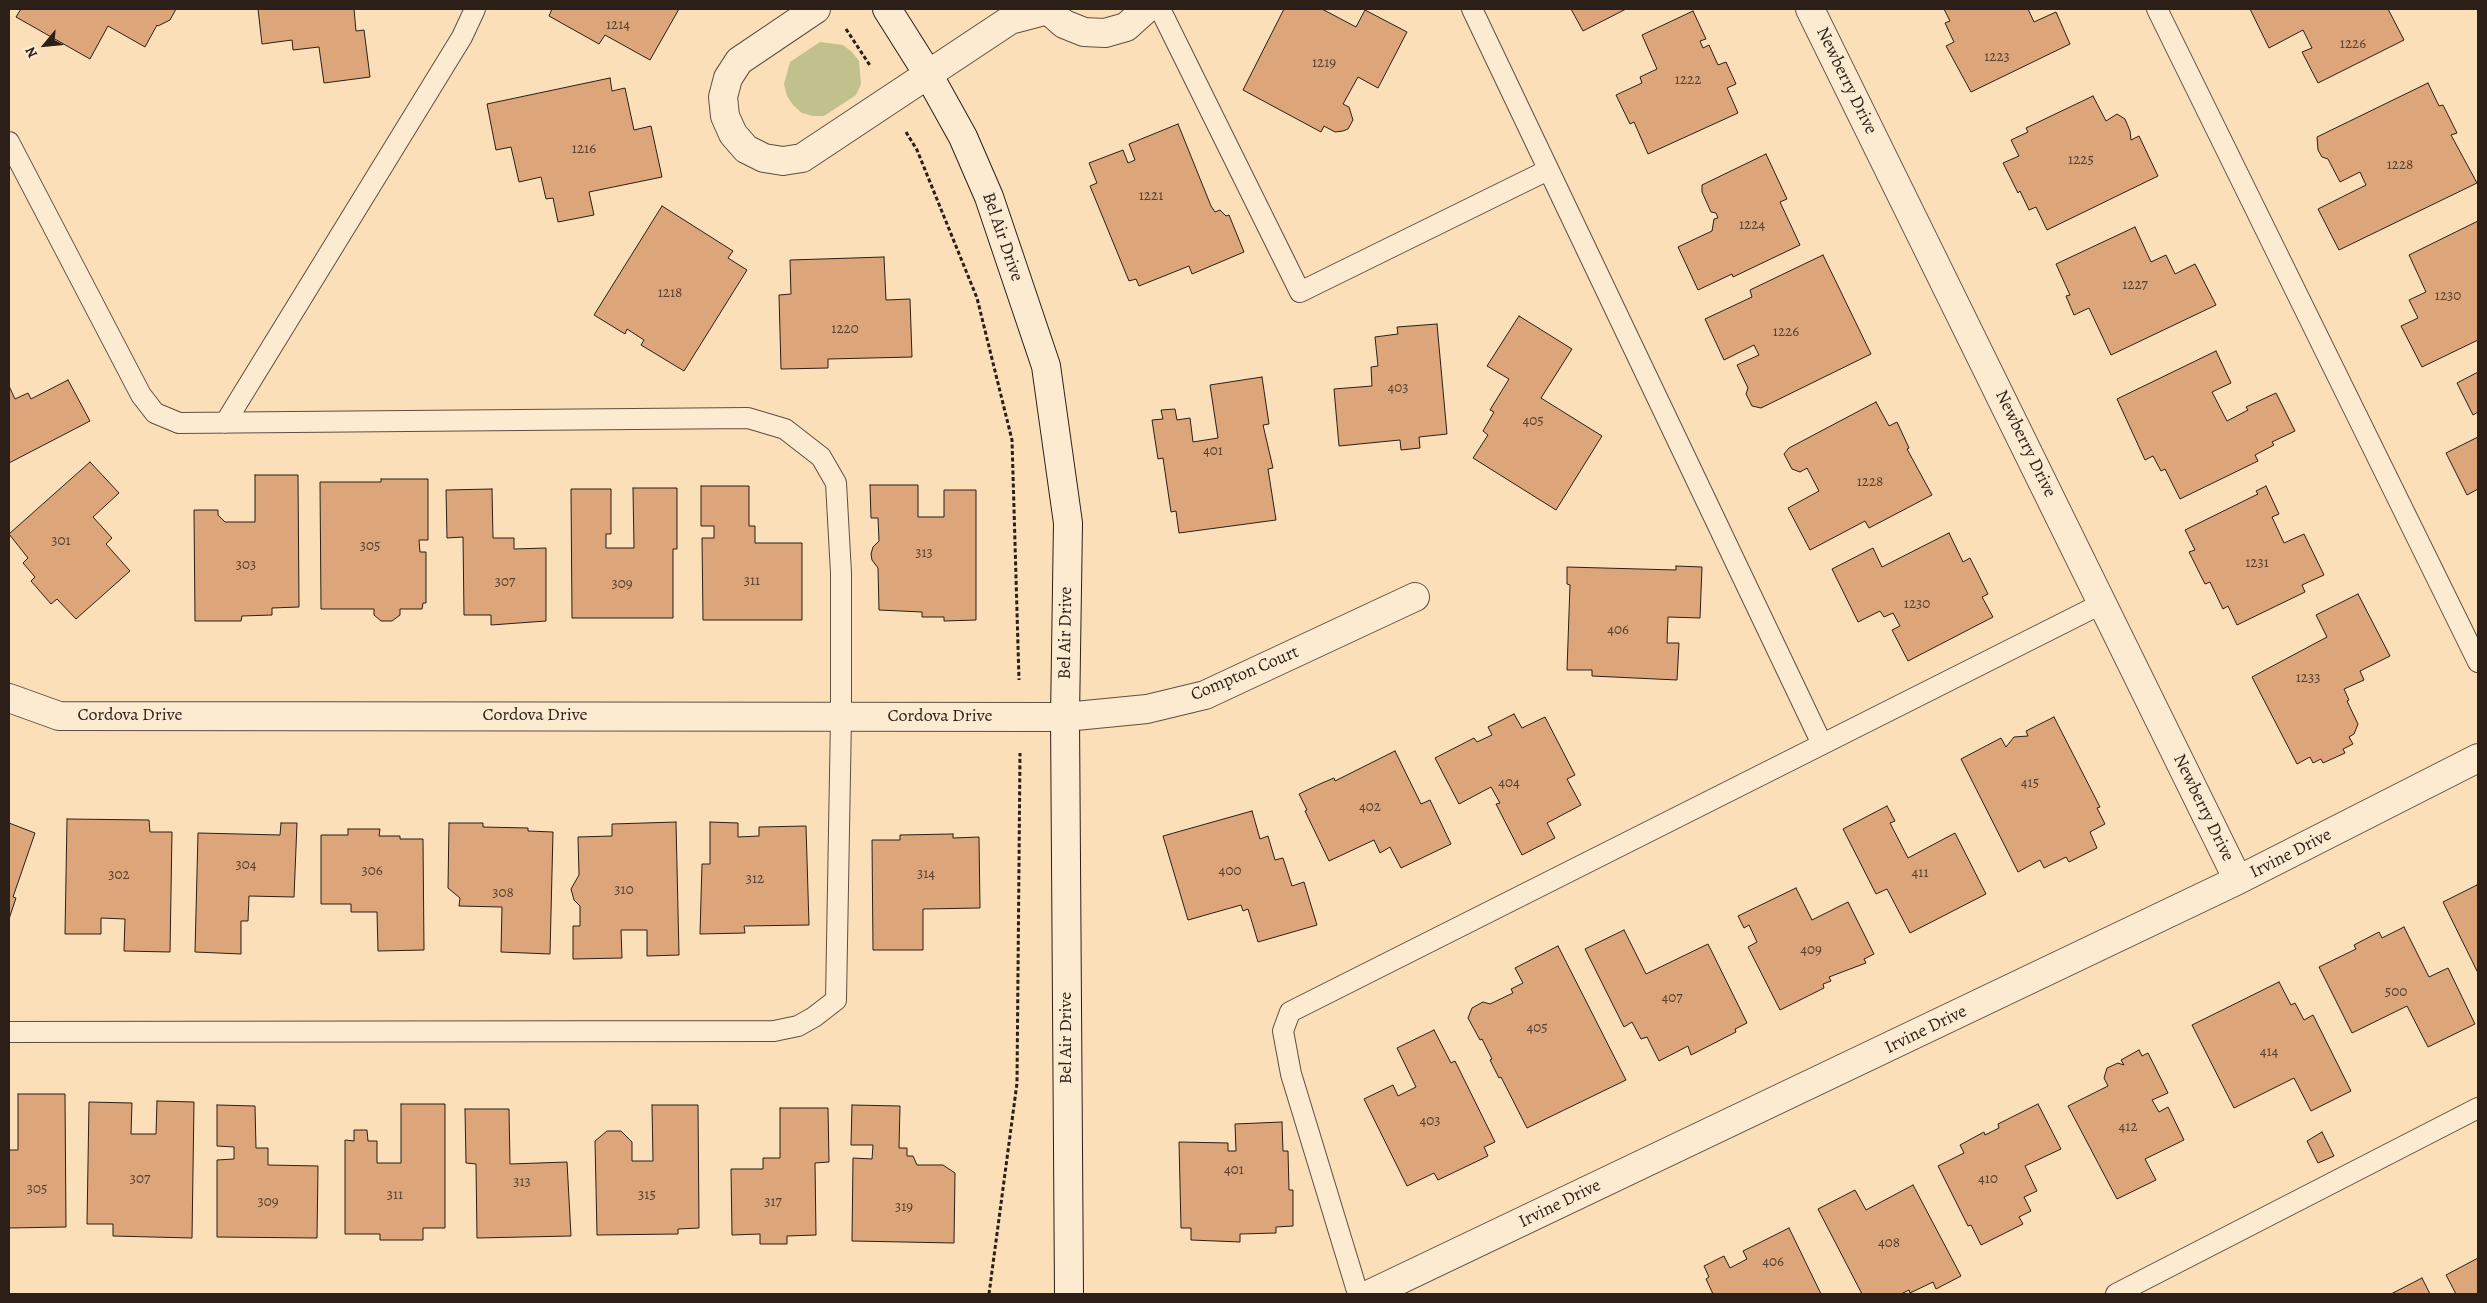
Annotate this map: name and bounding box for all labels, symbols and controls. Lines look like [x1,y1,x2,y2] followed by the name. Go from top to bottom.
[606,16,630,34] house number: 1214
[20,20,70,70] north arrow
[1811,24,1881,138] street label: Newberry Drive
[2340,35,2366,53] house number: 1226
[21,43,42,61] text: N
[1984,48,2010,66] house number: 1223
[1312,54,1336,72] house number: 1219
[1675,71,1701,89] house number: 1222
[572,140,596,158] house number: 1216
[2068,151,2094,169] house number: 1225
[2387,156,2413,174] house number: 1228
[1139,187,1163,205] house number: 1221
[977,190,1027,284] street label: Bel Air Drive
[1739,216,1765,234] house number: 1224
[2122,276,2148,294] house number: 1227
[658,284,682,302] house number: 1218
[2435,287,2461,305] house number: 1230
[831,320,859,338] house number: 1220
[1773,323,1799,341] house number: 1226
[1387,379,1409,397] house number: 403
[1990,387,2060,501] street label: Newberry Drive
[1522,412,1544,430] house number: 405
[1203,442,1223,460] house number: 401
[1857,473,1883,491] house number: 1228
[51,532,71,550] house number: 301
[360,537,380,555] house number: 305
[915,544,933,562] house number: 313
[2245,554,2269,572] house number: 1231
[236,556,256,574] house number: 303
[744,572,760,590] house number: 311
[495,573,515,591] house number: 307
[611,575,633,593] house number: 309
[1054,586,1078,680] street label: Bel Air Drive
[1904,595,1930,613] house number: 1230
[1607,621,1629,639] house number: 406
[1188,642,1302,706] street label: Compton Court
[2296,669,2320,687] house number: 1233
[77,705,183,727] street label: Cordova Drive
[482,705,588,727] street label: Cordova Drive
[887,706,993,728] street label: Cordova Drive
[2168,751,2238,865] street label: Newberry Drive
[1498,774,1520,792] house number: 404
[2021,774,2039,792] house number: 415
[1359,798,1381,816] house number: 402
[2247,824,2335,884] street label: Irvine Drive
[235,856,257,874] house number: 304
[361,862,383,880] house number: 306
[1219,862,1241,880] house number: 400
[1911,864,1929,882] house number: 411
[917,865,935,883] house number: 314
[108,866,130,884] house number: 302
[746,870,764,888] house number: 312
[614,881,634,899] house number: 310
[492,884,514,902] house number: 308
[1800,941,1822,959] house number: 409
[2385,983,2407,1001] house number: 500
[1661,989,1683,1007] house number: 407
[1056,992,1078,1084] street label: Bel Air Drive
[1882,1001,1970,1059] street label: Irvine Drive
[1526,1019,1548,1037] house number: 405
[2260,1043,2278,1061] house number: 414
[1419,1112,1441,1130] house number: 403
[2118,1118,2138,1136] house number: 412
[1224,1161,1244,1179] house number: 401
[130,1170,150,1188] house number: 307
[1978,1170,1998,1188] house number: 410
[513,1173,531,1191] house number: 313
[1516,1175,1604,1233] street label: Irvine Drive
[27,1180,47,1198] house number: 305
[387,1186,403,1204] house number: 311
[638,1186,656,1204] house number: 315
[257,1193,279,1211] house number: 309
[764,1193,782,1211] house number: 317
[895,1198,913,1216] house number: 319
[1878,1234,1900,1252] house number: 408
[1762,1253,1784,1271] house number: 406

